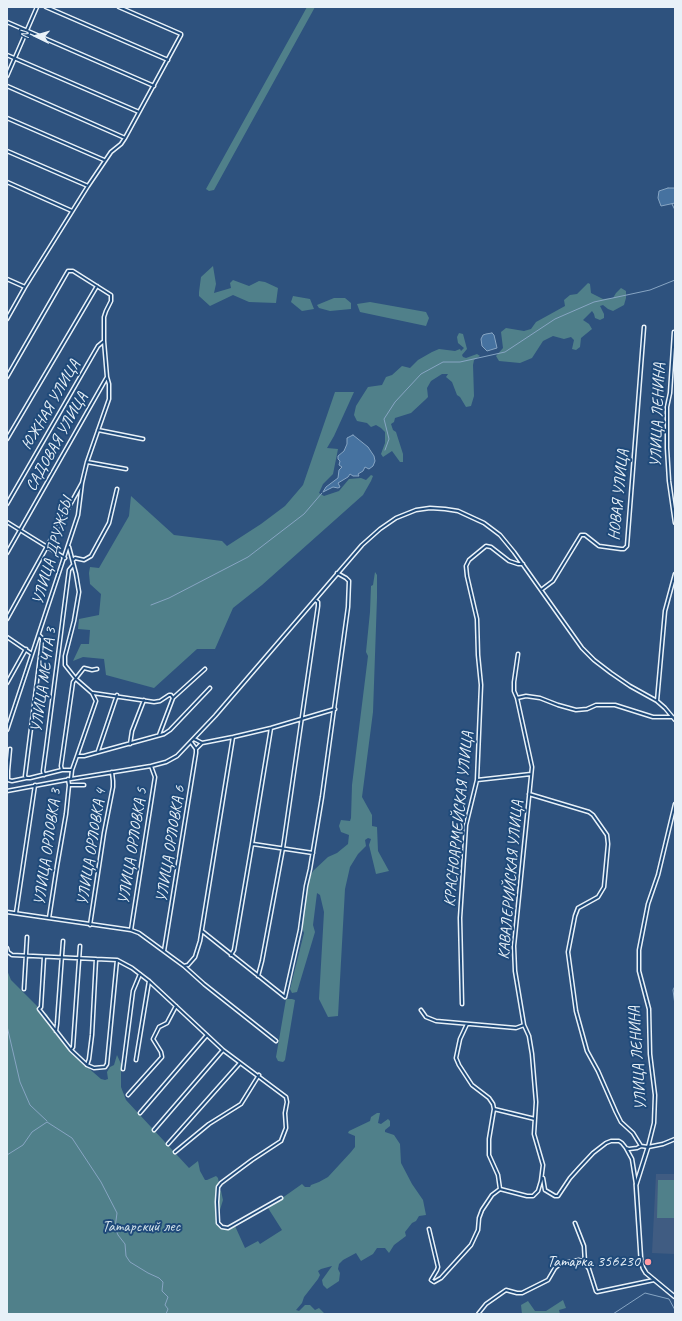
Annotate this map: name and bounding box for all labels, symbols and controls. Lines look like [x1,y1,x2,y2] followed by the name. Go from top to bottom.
[16,16,56,56] north arrow
[17,31,31,39] text: N
[18,357,84,453] street label: ЮЖНАЯ УЛИЦА
[647,363,669,467] street label: УЛИЦА ЛЕНИНА
[22,389,92,495] street label: САДОВАЯ УЛИЦА
[605,449,633,541] street label: НОВАЯ УЛИЦА
[29,495,77,607] street label: УЛИЦА ДРУЖБЫ
[27,627,61,733] street label: УЛИЦА МЕЧТА 3
[440,730,478,908] street label: КРАСНОАРМЕЙСКАЯ УЛИЦА
[152,785,190,903] street label: УЛИЦА ОРЛОВКА 6
[114,787,152,905] street label: УЛИЦА ОРЛОВКА 5
[30,788,66,906] street label: УЛИЦА ОРЛОВКА 3
[73,788,111,906] street label: УЛИЦА ОРЛОВКА 4
[494,800,528,960] street label: КАВАЛЕРИЙСКАЯ УЛИЦА
[625,1005,651,1111] street label: УЛИЦА ЛЕНИНА
[102,1217,180,1237] park label: Татарский лес
[547,1252,640,1272] place label: Татарка 356230
[643,1257,653,1267] marker: Татарка 356230

